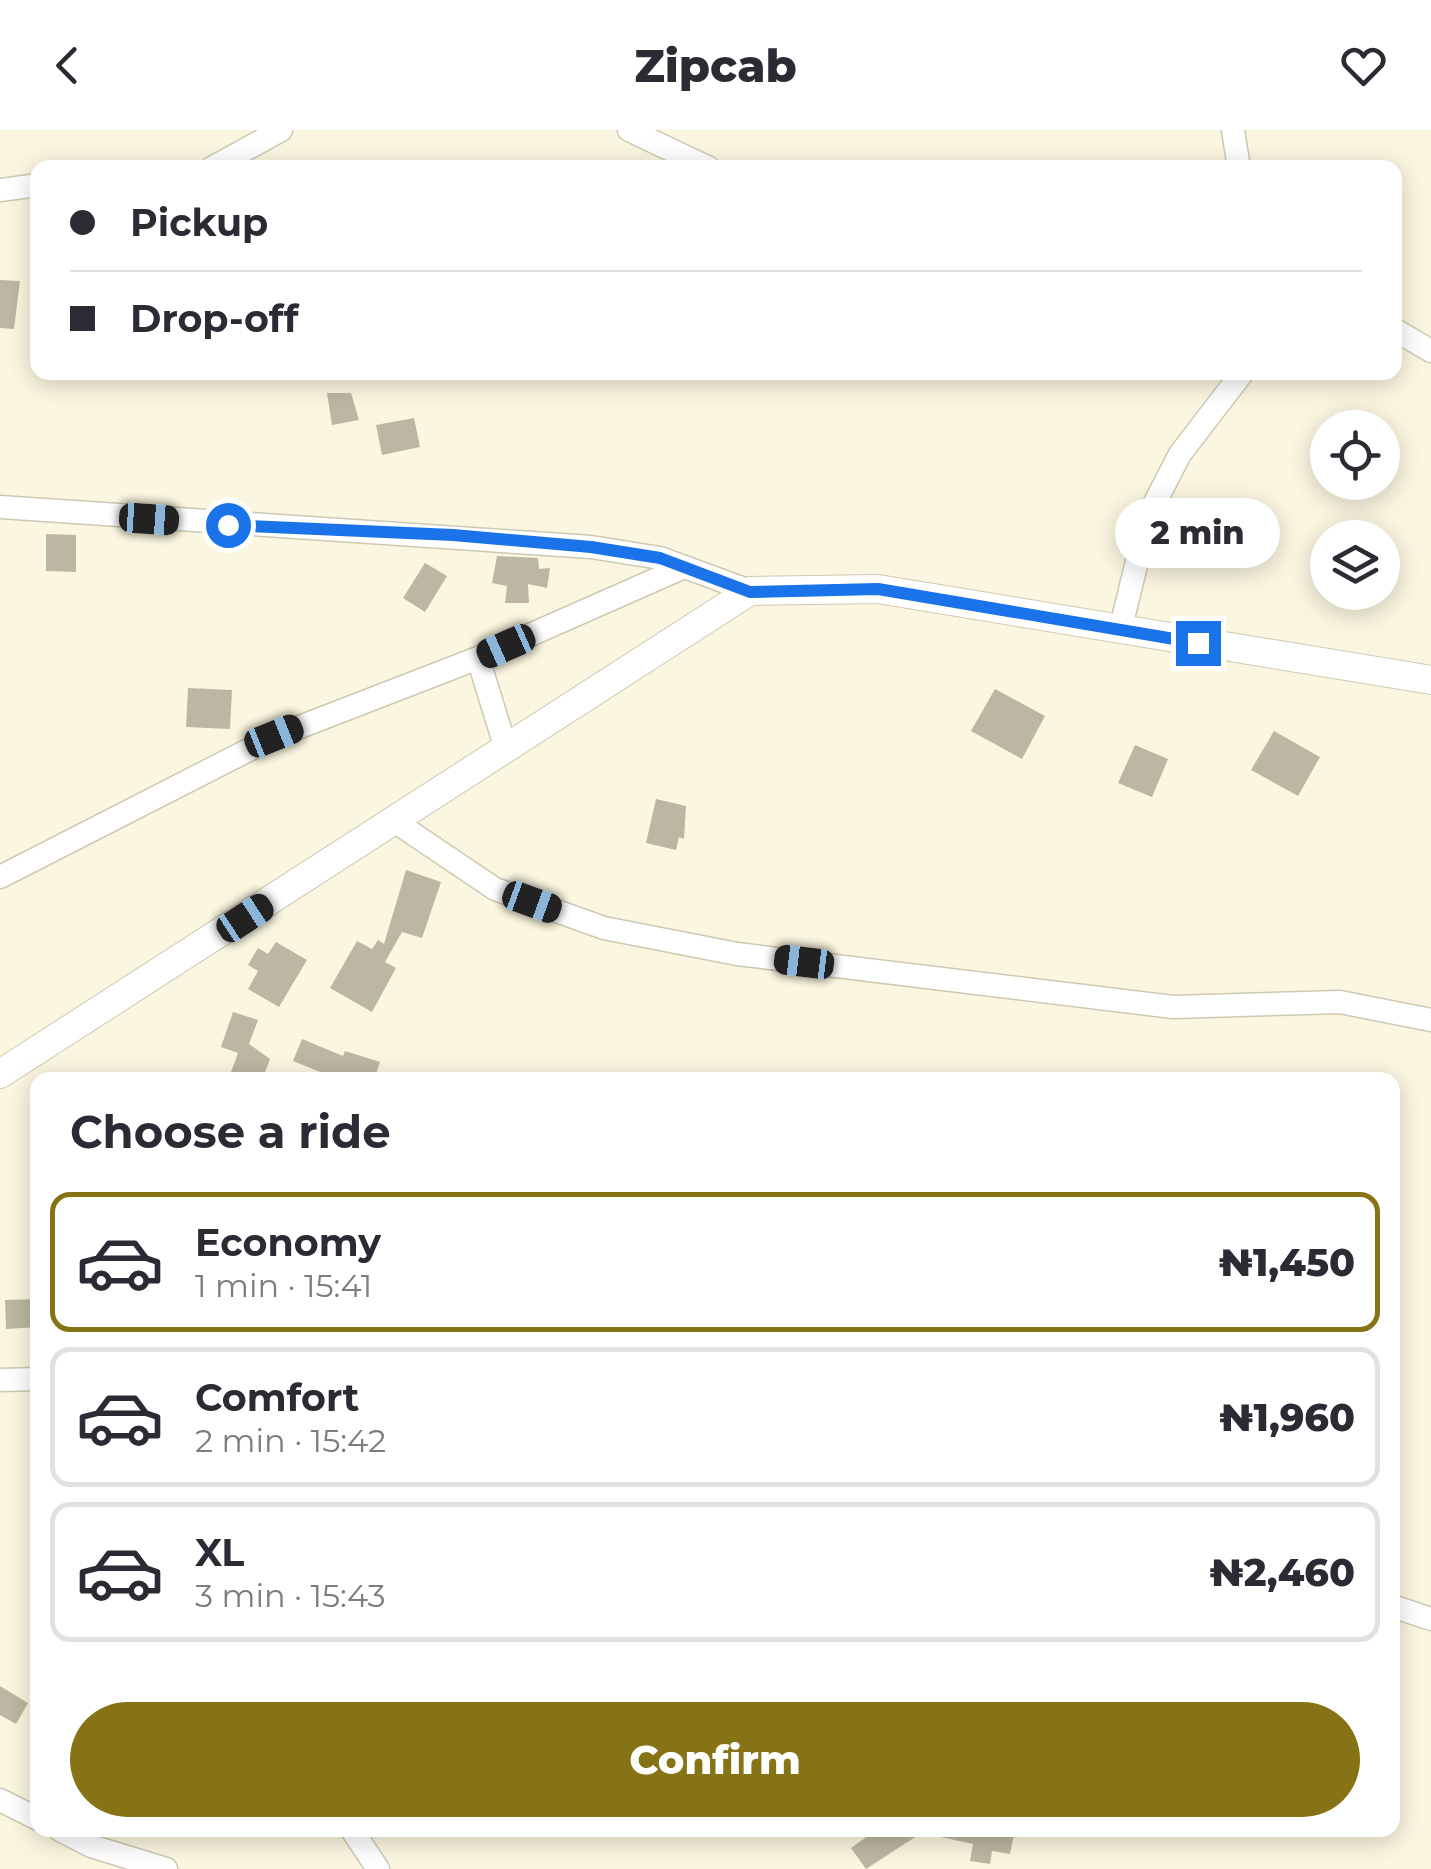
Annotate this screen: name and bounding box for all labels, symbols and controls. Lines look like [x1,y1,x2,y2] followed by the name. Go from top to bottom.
[40,38,95,93] icon: back
[634,38,797,93] text: Zipcab
[1336,38,1391,93] icon: heart
[130,199,268,246] text: Pickup
[130,295,299,342] text: Drop-off
[1310,410,1400,610] map controls
[1310,410,1400,500] button: locate
[1116,498,1280,568] callout: 2 min
[118,502,180,536] car
[206,503,251,548] route start
[1150,513,1245,552] text: 2 min
[1310,520,1400,610] button: layers
[472,620,540,672] car
[1176,621,1221,666] route end
[241,711,307,761] car
[499,878,565,926] car
[212,889,278,947] car
[772,943,836,981] car
[70,1104,391,1159] text: Choose a ride
[75,1217,165,1307] icon: car
[195,1219,381,1266] text: Economy
[1218,1239,1355,1286] text: ₦1,450
[195,1266,372,1305] text: 1 min · 15:41
[75,1372,165,1462] icon: car
[195,1374,359,1421] text: Comfort
[1219,1394,1355,1441] text: ₦1,960
[195,1421,386,1460] text: 2 min · 15:42
[75,1527,165,1617] icon: car
[195,1529,244,1576] text: XL
[1209,1549,1355,1596] text: ₦2,460
[195,1576,386,1615] text: 3 min · 15:43
[70,1702,1360,1817] button: Confirm

